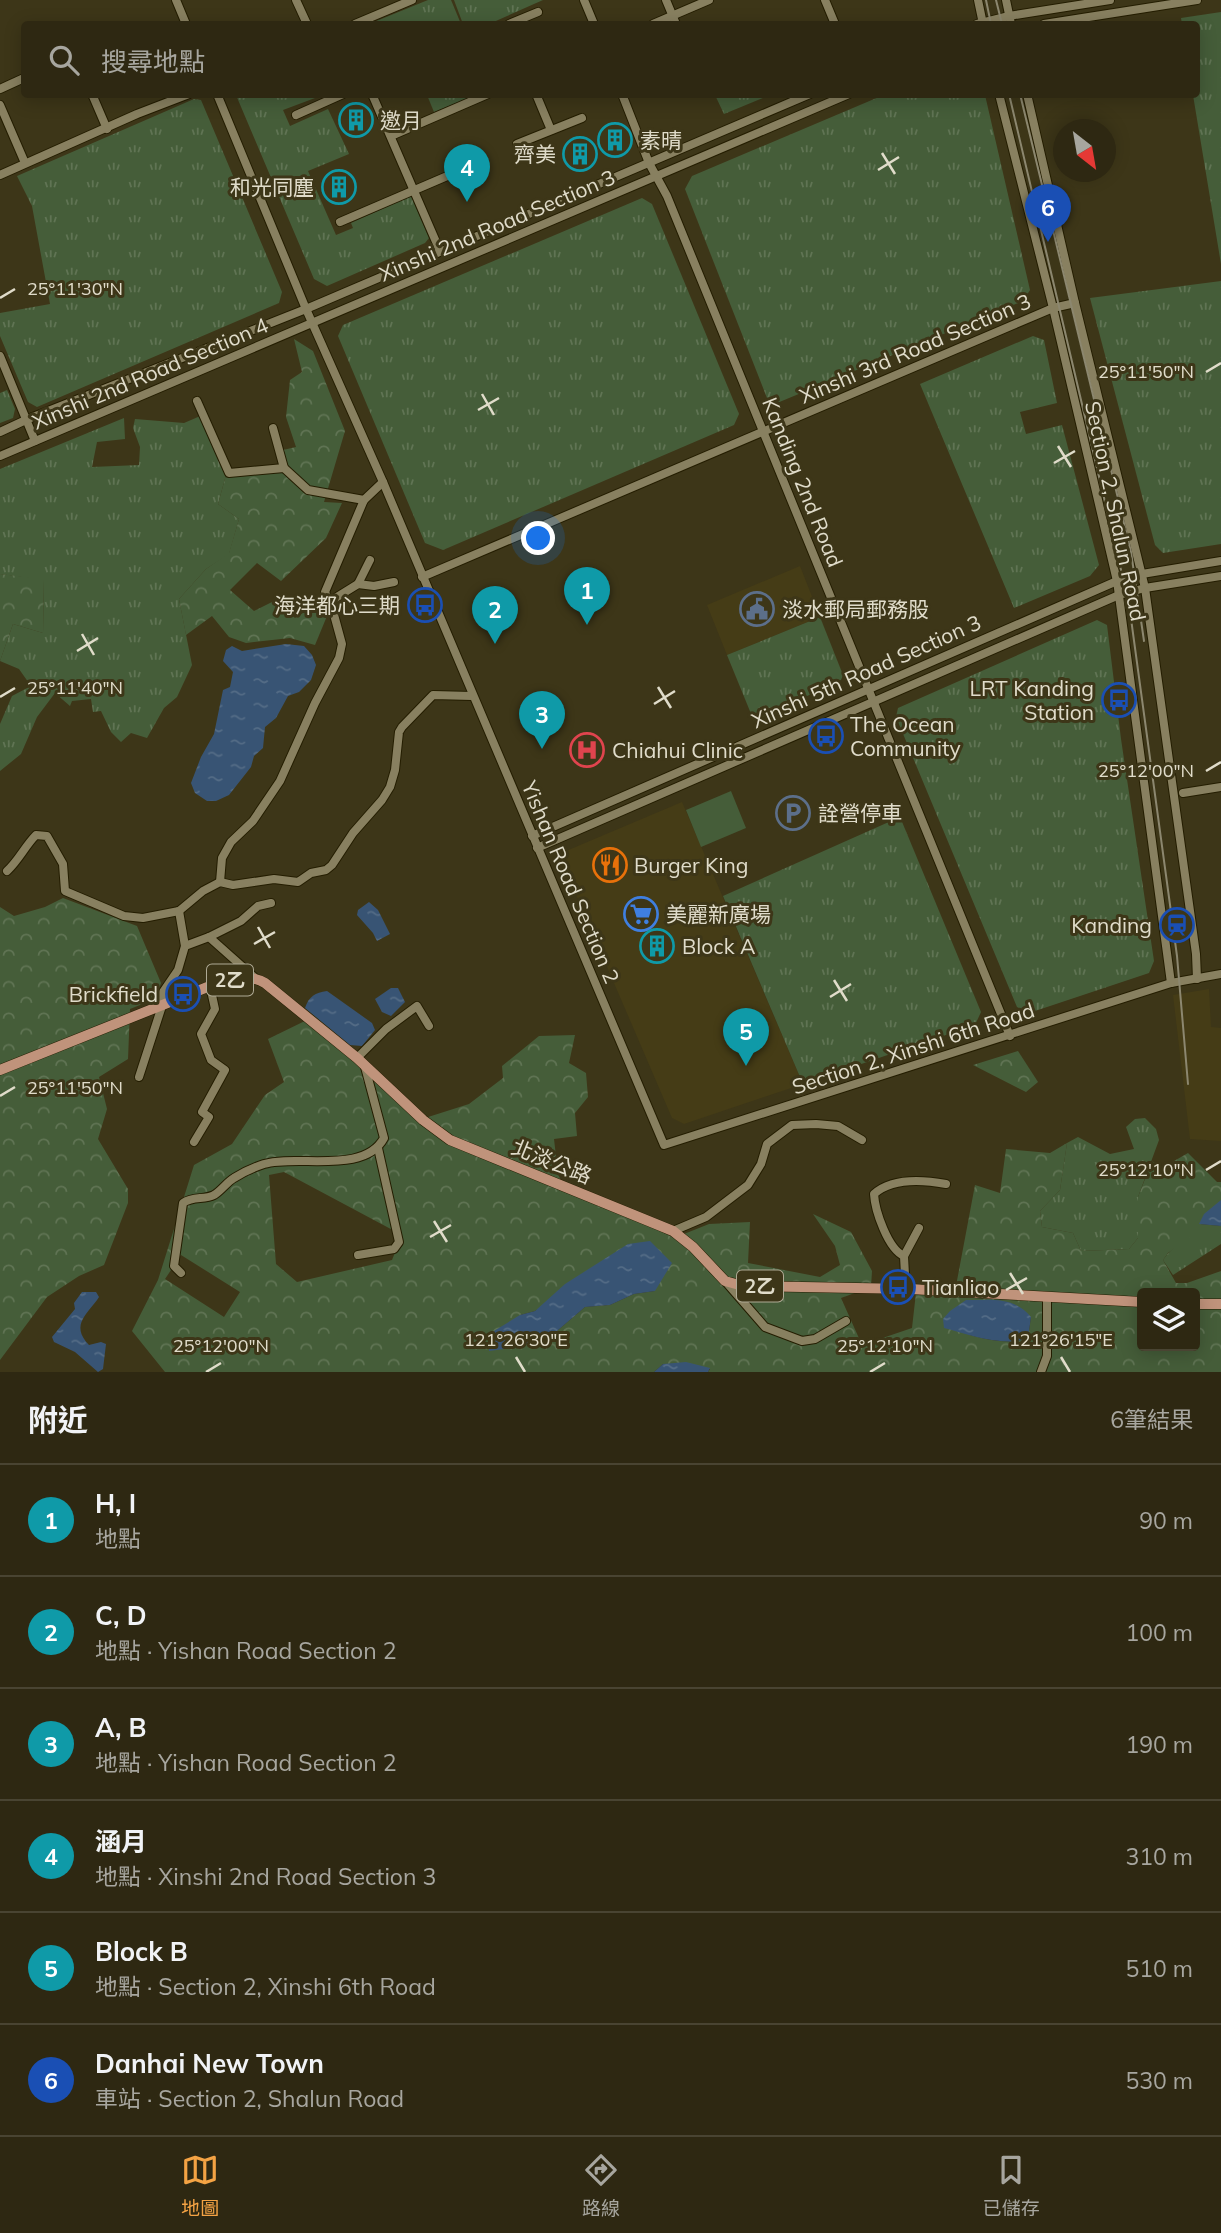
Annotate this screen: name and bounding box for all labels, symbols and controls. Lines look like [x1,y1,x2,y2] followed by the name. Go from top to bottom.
[21,21,1200,98] search box
[45,41,83,79] icon: search
[101,45,205,78] text: 搜尋地點
[337,101,375,139] building icon: 邀月
[380,107,422,133] place label: 邀月
[1053,119,1116,182] north arrow
[596,121,634,159] building icon: 素晴
[640,127,682,153] place label: 素晴
[561,135,599,173] building icon: 齊美
[514,141,556,167] place label: 齊美
[444,144,490,202] pin: 4
[375,163,619,287] street label: Xinshi 2nd Road Section 3
[320,168,358,206] building icon: 和光同塵
[230,174,314,200] place label: 和光同塵
[1025,184,1071,242] pin: 6
[27,277,123,300] text: 25°11'30"N
[795,287,1035,409] street label: Xinshi 3rd Road Section 3
[28,311,272,435] street label: Xinshi 2nd Road Section 4
[1098,360,1194,383] text: 25°11'50"N
[757,393,849,571] street label: Kanding 2nd Road
[1080,399,1152,623] street label: Section 2, Shalun Road
[521,521,555,555] your location
[564,567,610,625] pin: 1
[406,586,444,624] bus stop icon: 海洋都心三期
[472,586,518,644] pin: 2
[738,590,776,628] public building icon: 淡水郵局郵務股
[274,592,400,618] place label: 海洋都心三期
[782,596,929,622] place label: 淡水郵局郵務股
[747,609,985,733] street label: Xinshi 5th Road Section 3
[969,675,1094,725] place label: LRT Kanding Station
[27,676,123,699] text: 25°11'40"N
[1100,681,1138,719] bus stop icon: LRT Kanding Station
[519,691,565,749] pin: 3
[850,711,961,761] place label: The Ocean Community
[807,717,845,755] bus stop icon: The Ocean Community
[568,731,606,769] hospital icon: Chiahui Clinic
[612,737,743,763] place label: Chiahui Clinic
[1098,759,1194,782] text: 25°12'00"N
[516,776,625,987] street label: Yishan Road Section 2
[774,794,812,832] parking icon: 詮營停車
[818,800,902,826] place label: 詮營停車
[591,846,629,884] restaurant icon: Burger King
[634,852,748,878] place label: Burger King
[622,895,660,933] supermarket icon: 美麗新廣場
[666,901,771,927] place label: 美麗新廣場
[1158,906,1196,944] station icon: Kanding
[1071,912,1152,938] place label: Kanding
[638,927,676,965] building icon: Block A
[682,933,756,959] place label: Block A
[207,964,253,996] road number: 2乙
[164,975,202,1013] bus stop icon: Brickfield
[69,981,158,1007] place label: Brickfield
[789,996,1037,1100] street label: Section 2, Xinshi 6th Road
[723,1008,769,1066] pin: 5
[27,1076,123,1099] text: 25°11'50"N
[508,1133,596,1189] street label: 北淡公路
[1098,1158,1194,1181] text: 25°12'10"N
[879,1268,917,1306] bus stop icon: Tianliao
[737,1270,783,1302] road number: 2乙
[922,1274,999,1300] place label: Tianliao
[1137,1288,1200,1351] map controls
[1137,1288,1200,1351] button: layers
[464,1328,568,1351] text: 121°26'30"E
[1009,1328,1113,1351] text: 121°26'15"E
[173,1334,269,1357] text: 25°12'00"N
[837,1334,933,1357] text: 25°12'10"N
[28,1401,88,1439] text: 附近
[1110,1405,1193,1434] text: 6筆結果
[95,1487,136,1520] text: H, I
[44,1506,58,1535] text: 1
[1139,1506,1193,1535] text: 90 m
[95,1524,141,1553] text: 地點
[95,1599,146,1632] text: C, D
[44,1618,58,1647] text: 2
[1125,1618,1193,1647] text: 100 m
[95,1636,396,1665] text: 地點 · Yishan Road Section 2
[95,1711,147,1744] text: A, B
[44,1730,58,1759] text: 3
[1125,1730,1193,1759] text: 190 m
[95,1748,396,1777] text: 地點 · Yishan Road Section 2
[95,1825,147,1858] text: 涵月
[44,1842,58,1871] text: 4
[1125,1842,1193,1871] text: 310 m
[95,1862,436,1891] text: 地點 · Xinshi 2nd Road Section 3
[95,1935,188,1968] text: Block B
[44,1954,58,1983] text: 5
[1125,1954,1193,1983] text: 510 m
[95,1972,436,2001] text: 地點 · Section 2, Xinshi 6th Road
[95,2047,324,2080] text: Danhai New Town
[44,2066,58,2095] text: 6
[1125,2066,1193,2095] text: 530 m
[95,2084,404,2113] text: 車站 · Section 2, Shalun Road
[181,2151,219,2220] tab: 地圖
[582,2151,620,2220] tab: 路線
[983,2151,1040,2220] tab: 已儲存

